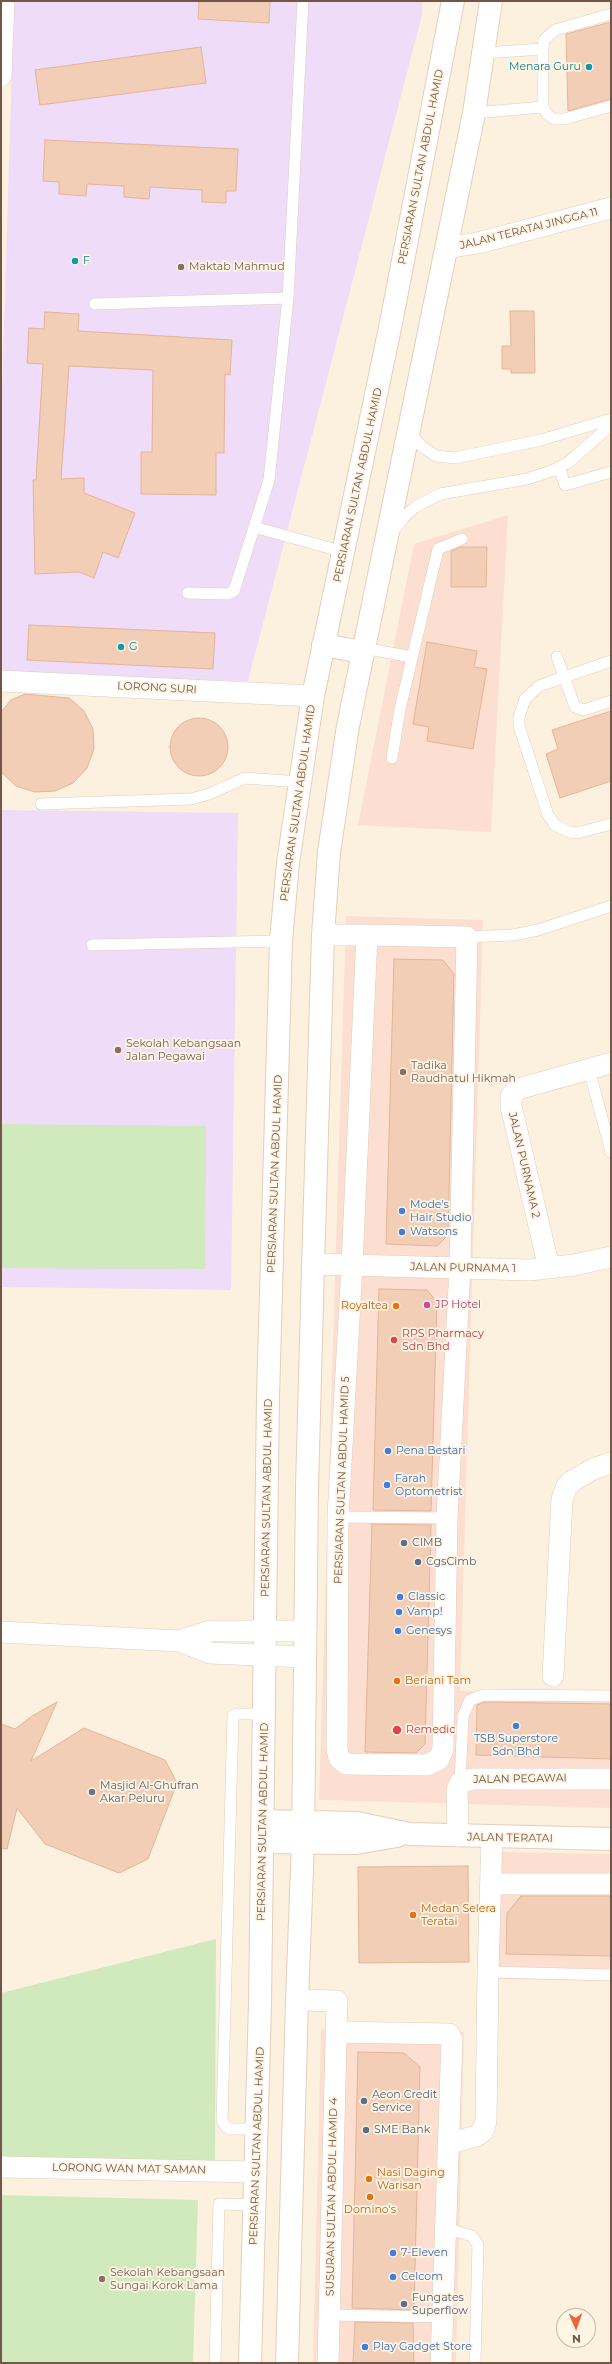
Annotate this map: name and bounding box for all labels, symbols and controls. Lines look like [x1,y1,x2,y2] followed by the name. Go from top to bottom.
[509,60,581,74] place label: Menara Guru
[584,62,594,72] marker: Menara Guru
[396,68,446,266] street label: PERSIARAN SULTAN ABDUL HAMID
[458,205,600,253] street label: JALAN TERATAI JINGGA 11
[83,254,90,268] place label: F
[70,256,80,266] marker: F
[189,260,285,274] place label: Maktab Mahmud
[176,262,186,272] marker: Maktab Mahmud
[331,387,385,583] street label: PERSIARAN SULTAN ABDUL HAMID
[129,640,138,654] place label: G
[116,642,126,652] marker: G
[117,679,197,697] street label: LORONG SURI
[278,704,318,902] street label: PERSIARAN SULTAN ABDUL HAMID
[126,1037,241,1063] place label: Sekolah Kebangsaan Jalan Pegawai
[113,1045,123,1055] marker: Sekolah Kebangsaan Jalan Pegawai
[411,1059,516,1085] place label: Tadika Raudhatul Hikmah
[398,1067,408,1077] marker: Tadika Raudhatul Hikmah
[265,1075,285,1273] street label: PERSIARAN SULTAN ABDUL HAMID
[505,1111,543,1219] street label: JALAN PURNAMA 2
[410,1198,472,1224] place label: Mode's Hair Studio
[397,1206,407,1216] marker: Mode's Hair Studio
[410,1225,458,1239] place label: Watsons
[397,1227,407,1237] marker: Watsons
[410,1260,516,1276] street label: JALAN PURNAMA 1
[435,1298,481,1312] place label: JP Hotel
[341,1299,388,1313] place label: Royaltea
[422,1300,432,1310] marker: JP Hotel
[391,1301,401,1311] marker: Royaltea
[402,1327,484,1353] place label: RPS Pharmacy Sdn Bhd
[389,1335,399,1345] marker: RPS Pharmacy Sdn Bhd
[332,1376,352,1584] street label: PERSIARAN SULTAN ABDUL HAMID 5
[259,1399,275,1597] street label: PERSIARAN SULTAN ABDUL HAMID
[396,1444,466,1458] place label: Pena Bestari
[383,1446,393,1456] marker: Pena Bestari
[395,1472,463,1498] place label: Farah Optometrist
[382,1480,392,1490] marker: Farah Optometrist
[412,1536,442,1550] place label: CIMB
[399,1538,409,1548] marker: CIMB
[426,1555,476,1569] place label: CgsCimb
[413,1557,423,1567] marker: CgsCimb
[408,1590,445,1604] place label: Classic
[395,1592,405,1602] marker: Classic
[407,1605,443,1619] place label: Vamp!
[394,1607,404,1617] marker: Vamp!
[406,1624,452,1638] place label: Genesys
[393,1626,403,1636] marker: Genesys
[405,1674,471,1688] place label: Beriani Tam
[392,1676,402,1686] marker: Beriani Tam
[511,1721,521,1731] marker: TSB Superstore Sdn Bhd
[255,1723,271,1921] street label: PERSIARAN SULTAN ABDUL HAMID
[406,1723,456,1737] place label: Remedic
[391,1724,403,1736] marker: Remedic
[474,1732,558,1758] place label: TSB Superstore Sdn Bhd
[473,1772,567,1786] street label: JALAN PEGAWAI
[100,1779,199,1805] place label: Masjid Al-Ghufran Akar Peluru
[87,1787,97,1797] marker: Masjid Al-Ghufran Akar Peluru
[467,1831,553,1845] street label: JALAN TERATAI
[421,1902,496,1928] place label: Medan Selera Teratai
[408,1910,418,1920] marker: Medan Selera Teratai
[247,2047,267,2245] street label: PERSIARAN SULTAN ABDUL HAMID
[372,2088,437,2114] place label: Aeon Credit Service
[359,2096,369,2106] marker: Aeon Credit Service
[324,2098,340,2296] street label: SUSURAN SULTAN ABDUL HAMID 4
[374,2123,430,2137] place label: SME Bank
[361,2125,371,2135] marker: SME Bank
[52,2161,206,2177] street label: LORONG WAN MAT SAMAN
[377,2166,445,2192] place label: Nasi Daging Warisan
[364,2174,374,2184] marker: Nasi Daging Warisan
[365,2192,375,2202] marker: Domino's
[344,2203,396,2217] place label: Domino's
[401,2246,448,2260] place label: 7-Eleven
[388,2248,398,2258] marker: 7-Eleven
[110,2266,225,2292] place label: Sekolah Kebangsaan Sungai Korok Lama
[401,2270,443,2284] place label: Celcom
[388,2272,398,2282] marker: Celcom
[97,2274,107,2284] marker: Sekolah Kebangsaan Sungai Korok Lama
[412,2291,468,2317] place label: Fungates Superflow
[399,2299,409,2309] marker: Fungates Superflow
[556,2308,596,2348] north arrow
[572,2332,581,2346] text: N
[373,2340,472,2354] place label: Play Gadget Store
[360,2342,370,2352] marker: Play Gadget Store

